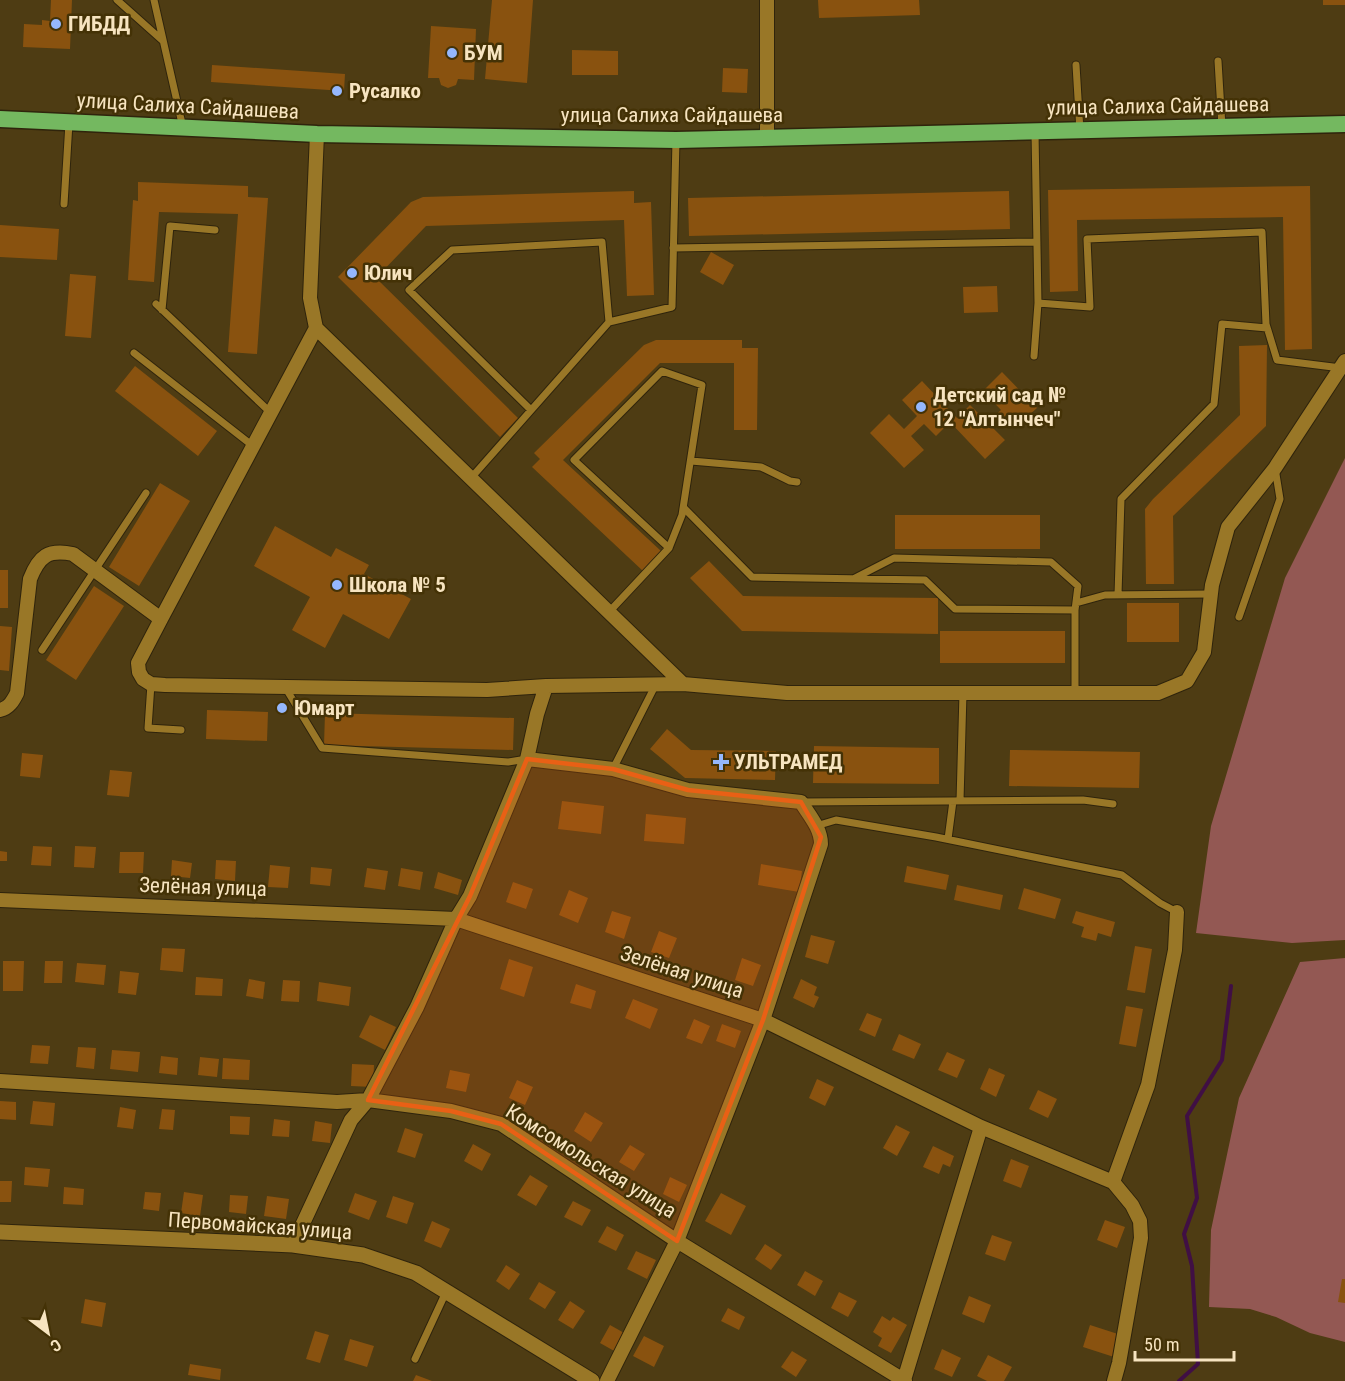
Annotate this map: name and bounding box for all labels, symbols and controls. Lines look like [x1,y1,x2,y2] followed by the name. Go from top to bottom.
[68,12,130,36] place label: ГИБДД
[49,17,63,31] marker: ГИБДД
[464,41,503,65] place label: БУМ
[445,46,459,60] marker: БУМ
[349,79,421,103] place label: Русалко
[330,84,344,98] marker: Русалко
[76,88,300,124] street label: улица Салиха Сайдашева
[1047,92,1269,120] street label: улица Салиха Сайдашева
[561,103,783,127] street label: улица Салиха Сайдашева
[364,261,412,285] place label: Юлич
[345,266,359,280] marker: Юлич
[933,383,1066,431] place label: Детский сад № 12 "Алтынчеч"
[914,400,928,414] marker: Детский сад № 12 "Алтынчеч"
[349,573,446,597] place label: Школа № 5
[330,578,344,592] marker: Школа № 5
[294,696,355,720] place label: Юмарт
[275,701,289,715] marker: Юмарт
[734,750,843,774] place label: УЛЬТРАМЕД
[712,753,730,771] marker: УЛЬТРАМЕД
[139,873,267,901] street label: Зелёная улица
[618,941,746,1003] street label: Зелёная улица
[501,1099,681,1223] street label: Комсомольская улица
[167,1208,353,1244] street label: Первомайская улица
[18,1303,78,1363] north arrow
[1135,1324,1234,1362] scale bar
[1144,1334,1179,1355] text: 50 m
[47,1335,65,1356] text: С

